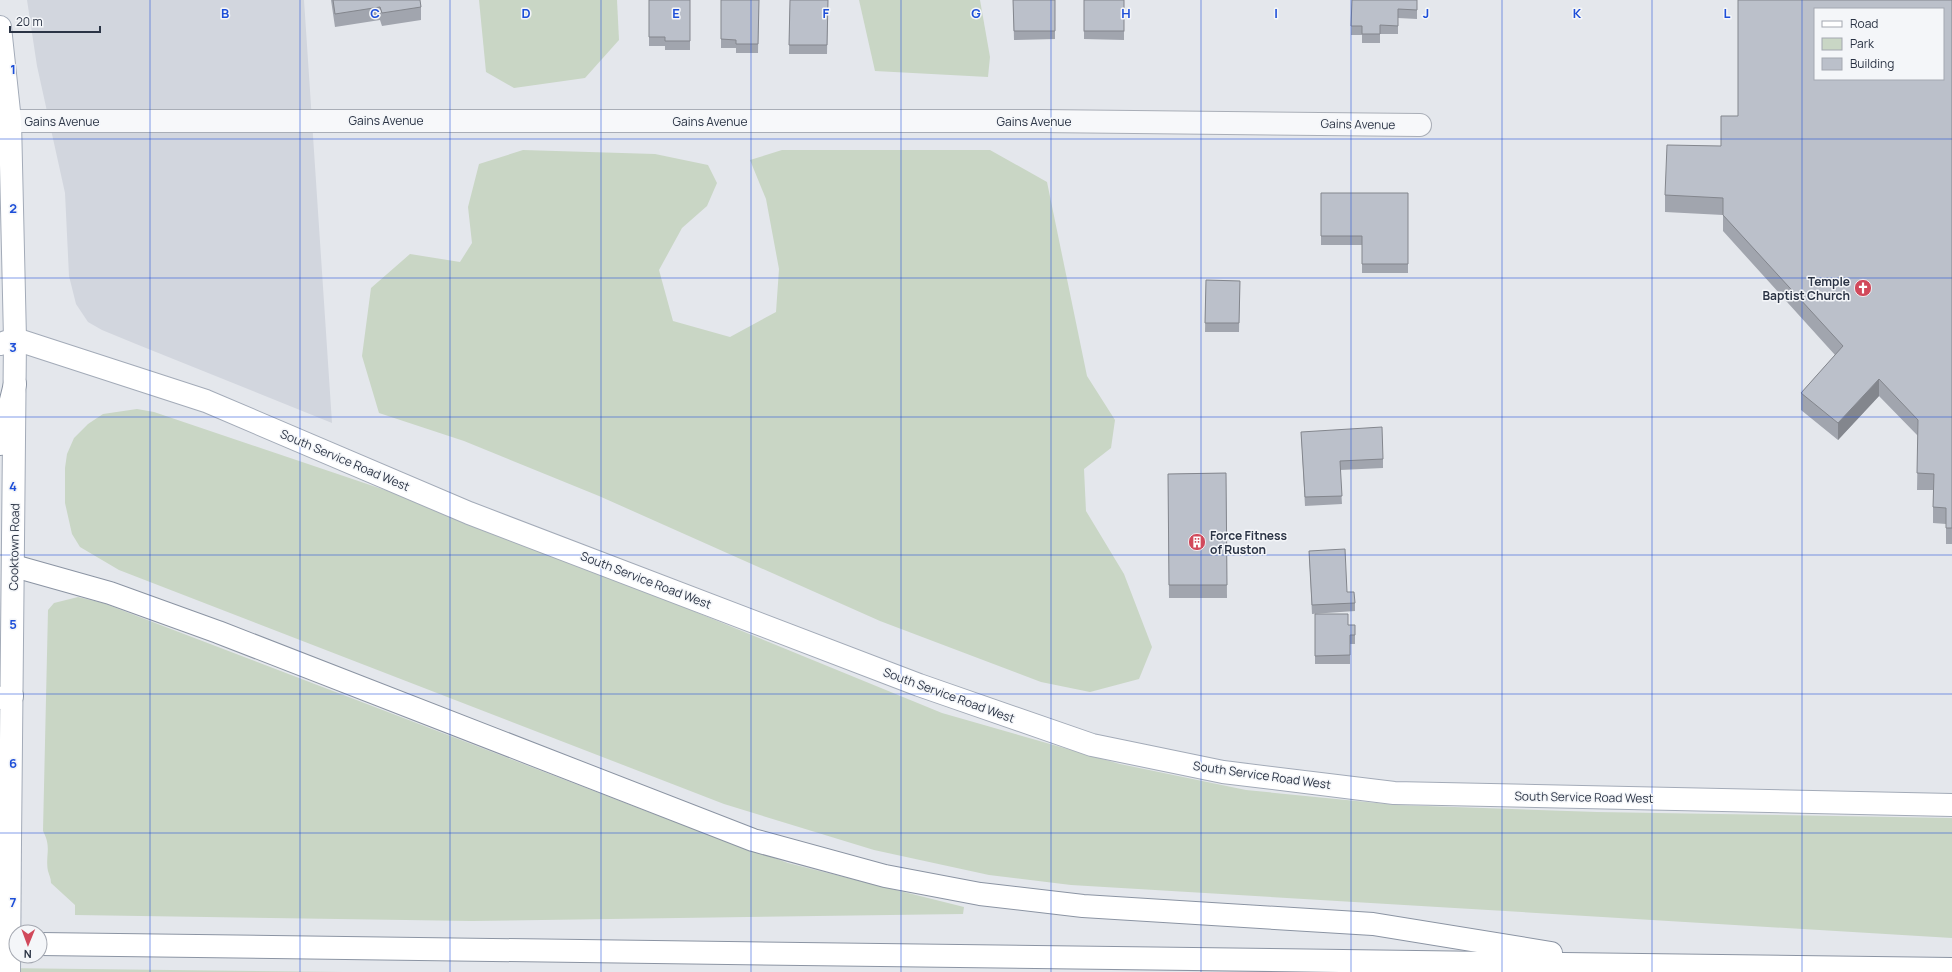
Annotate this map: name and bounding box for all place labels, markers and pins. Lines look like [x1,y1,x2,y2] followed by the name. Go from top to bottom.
[1763,273,1850,304] place label: Temple Baptist Church
[1853,278,1873,298] church icon: Temple Baptist Church
[1210,527,1288,558] place label: Force Fitness of Ruston
[1187,532,1207,552] building icon: Force Fitness of Ruston

